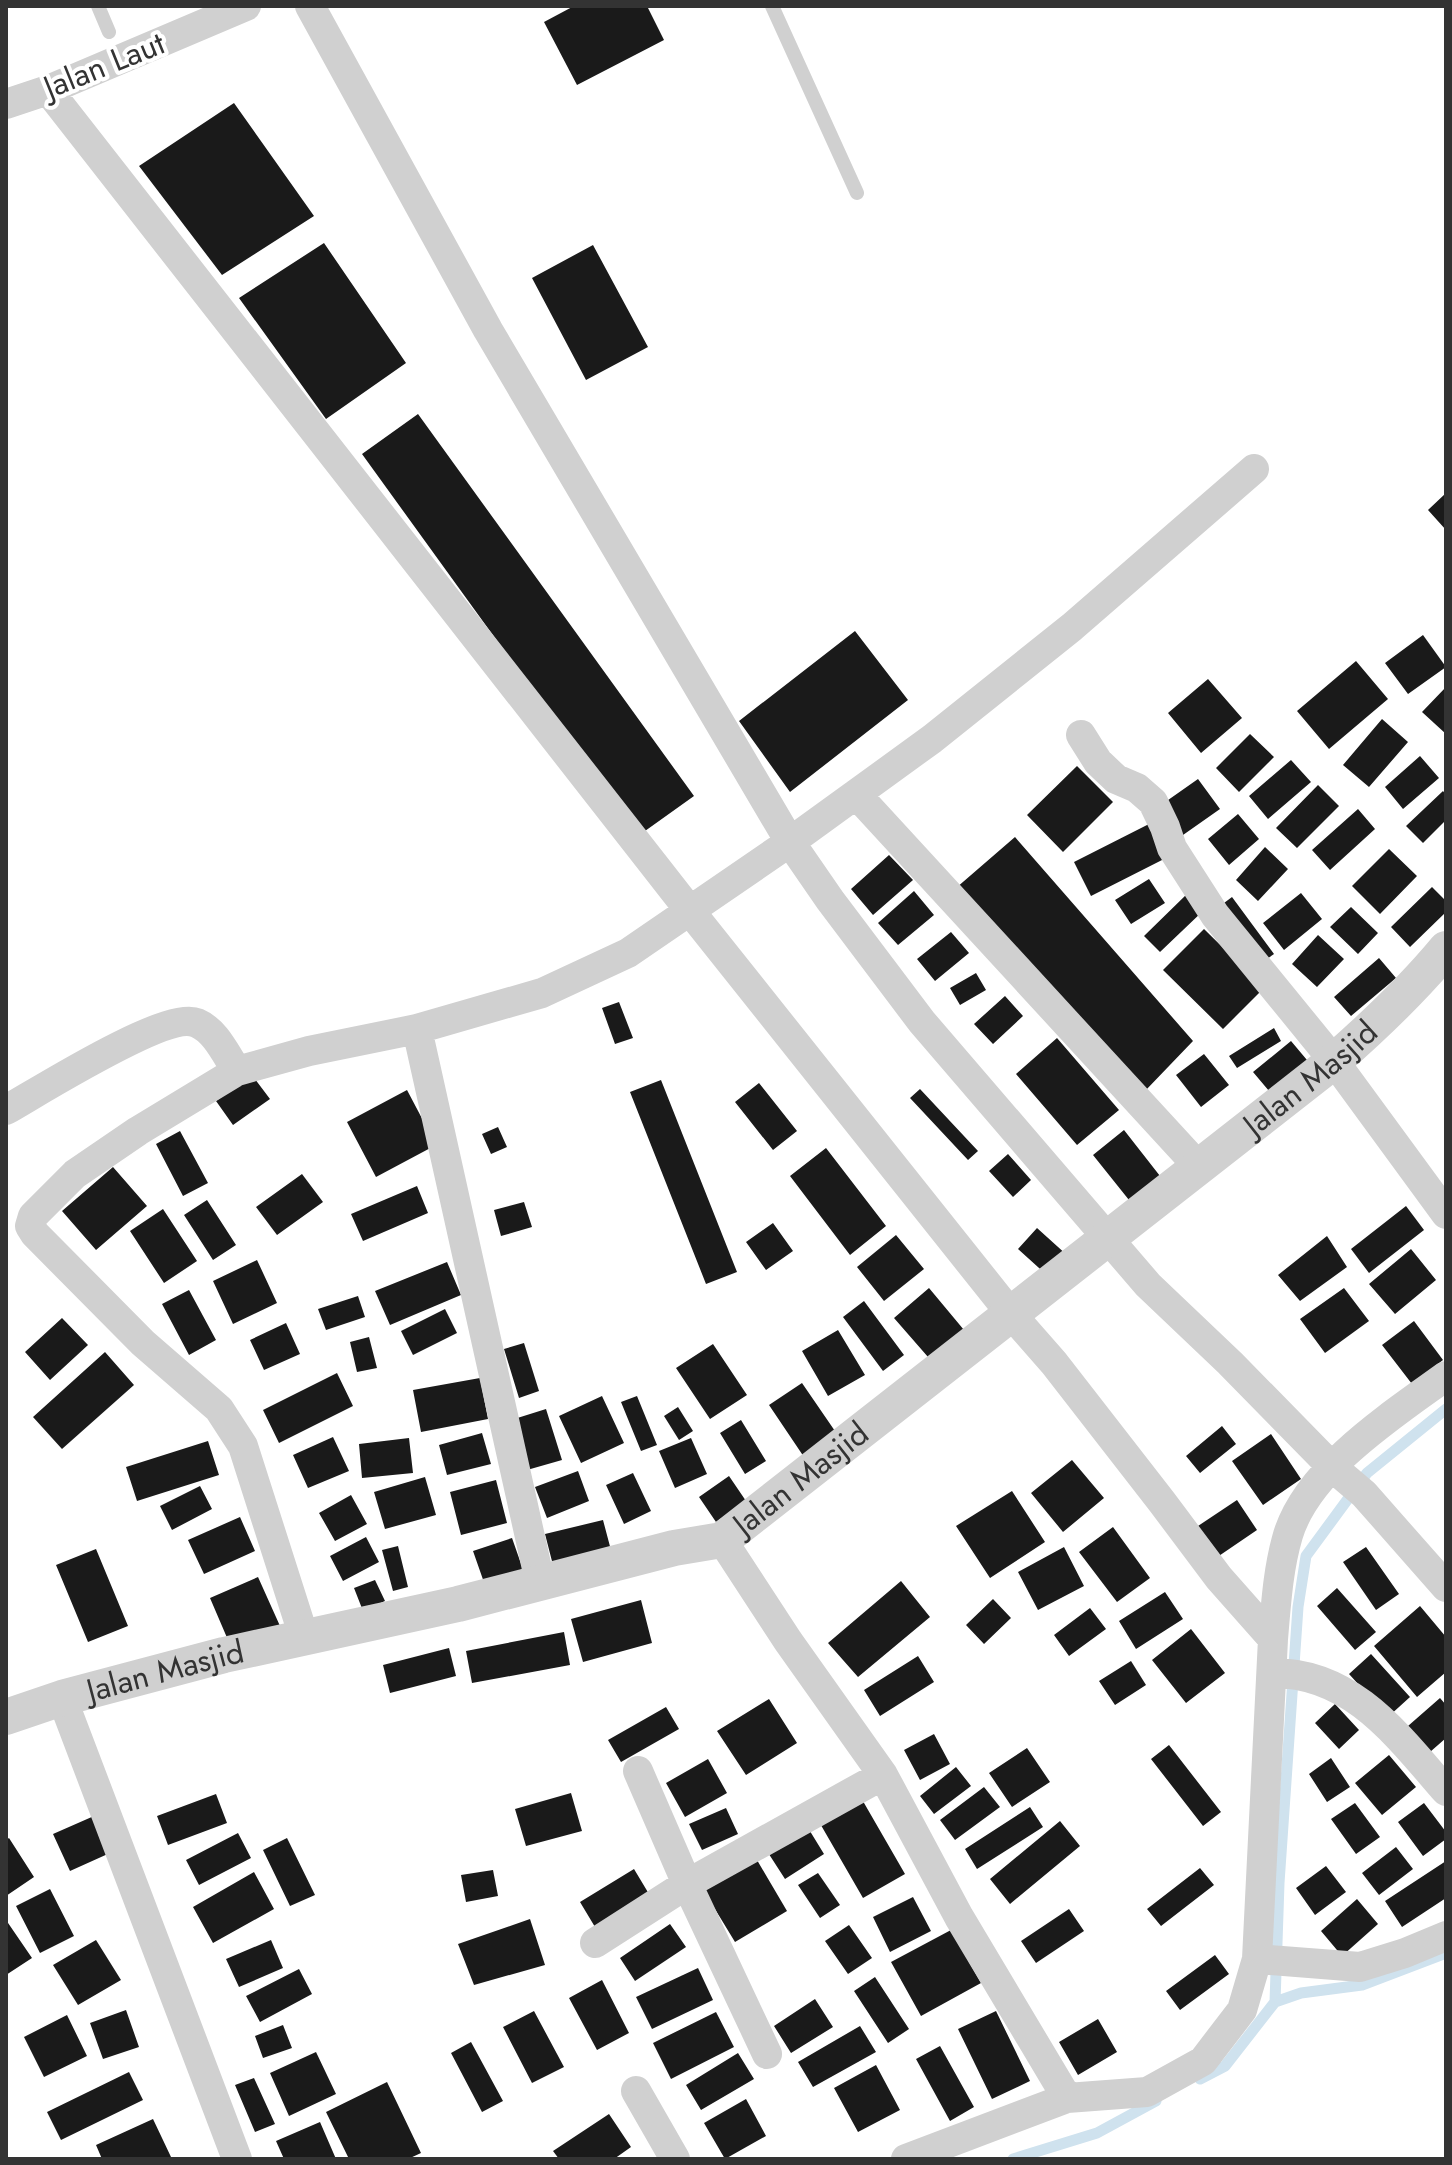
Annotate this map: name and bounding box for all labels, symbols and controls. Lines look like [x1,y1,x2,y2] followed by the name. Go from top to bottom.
[33,20,172,112] street label: Jalan Laut
[1230,1010,1388,1149] street label: Jalan Masjid
[720,1411,878,1549] street label: Jalan Masjid
[78,1628,248,1715] street label: Jalan Masjid

